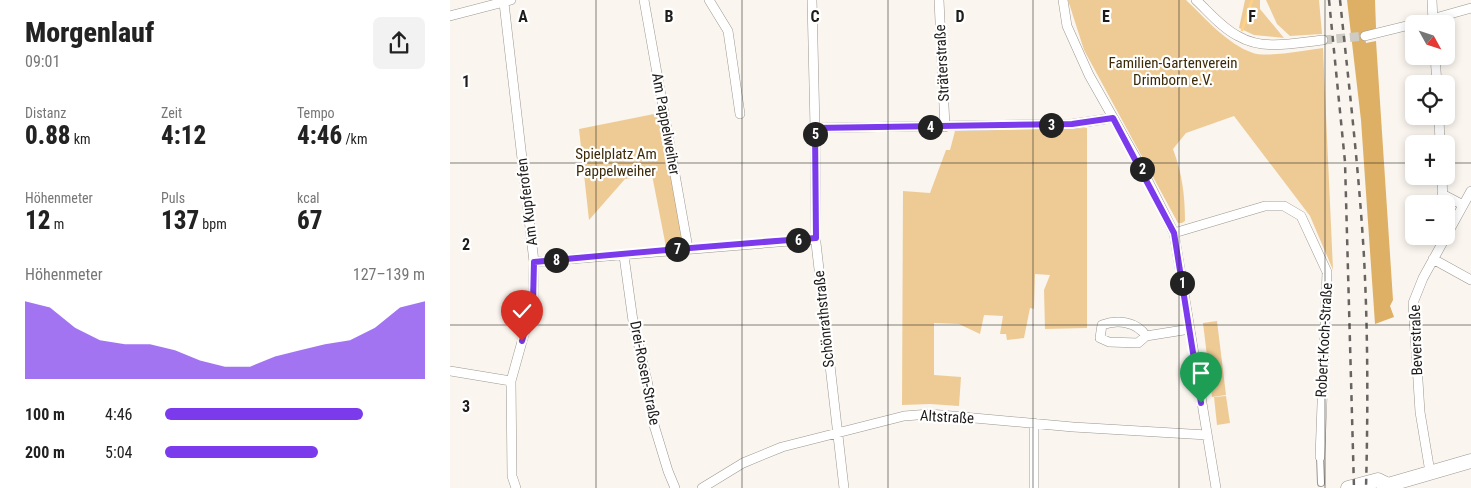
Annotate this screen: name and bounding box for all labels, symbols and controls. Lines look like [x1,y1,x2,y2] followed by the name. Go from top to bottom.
[518,7,528,26] text: A
[665,7,674,26] text: B
[810,7,820,26] text: C
[955,7,965,26] text: D
[1102,7,1110,26] text: E
[1248,7,1256,26] text: F
[1405,15,1455,65] north arrow
[1405,15,1455,245] map controls
[25,16,154,49] text: Morgenlauf
[373,17,425,69] button: share
[931,24,953,102] street label: Sträterstraße
[25,52,60,71] text: 09:01
[1108,54,1238,89] park label: Familien-Gartenverein Drimborn e.V.
[462,72,470,91] text: 1
[648,72,684,177] street label: Am Pappelweiher
[1405,75,1455,125] button: locate
[25,105,66,121] text: Distanz
[161,105,182,121] text: Zeit
[297,105,335,121] text: Tempo
[1038,112,1064,138] pin: 3
[918,114,942,140] pin: 4
[1048,117,1055,133] text: 3
[927,119,934,135] text: 4
[25,121,71,150] text: 0.88
[161,121,206,150] text: 4:12
[297,121,342,150] text: 4:46
[802,122,828,146] pin: 5
[812,126,819,142] text: 5
[71,131,91,147] text: km
[342,131,367,147] text: /km
[1405,135,1455,185] button: +
[575,145,657,180] park label: Spielplatz Am Pappelweiher
[1130,156,1154,182] pin: 2
[513,157,541,247] street label: Am Kupferofen
[1139,161,1146,177] text: 2
[25,190,93,206] text: Höhenmeter
[161,190,185,206] text: Puls
[297,190,320,206] text: kcal
[1405,195,1455,245] button: −
[25,206,50,235] text: 12
[161,206,199,235] text: 137
[297,206,322,235] text: 67
[50,216,64,232] text: m
[199,216,227,232] text: bpm
[786,228,810,252] pin: 6
[795,232,802,248] text: 6
[462,235,470,254] text: 2
[664,236,690,262] pin: 7
[674,241,681,257] text: 7
[544,248,568,272] pin: 8
[553,252,560,268] text: 8
[25,265,103,284] text: Höhenmeter
[353,265,425,284] text: 127–139 m
[810,270,838,368] street label: Schönrathstraße
[1170,270,1194,296] pin: 1
[1179,275,1186,291] text: 1
[1312,282,1336,398] street label: Robert-Koch-Straße
[501,290,543,341] pin
[508,297,536,325] icon: check
[1406,304,1426,376] street label: Beverstraße
[626,319,664,427] street label: Drei-Rosen-Straße
[1180,352,1222,403] pin
[1187,359,1215,387] icon: arrive
[462,397,470,416] text: 3
[25,405,65,424] text: 100 m
[105,405,132,424] text: 4:46
[919,407,975,427] street label: Altstraße
[25,443,65,462] text: 200 m
[105,443,132,462] text: 5:04

